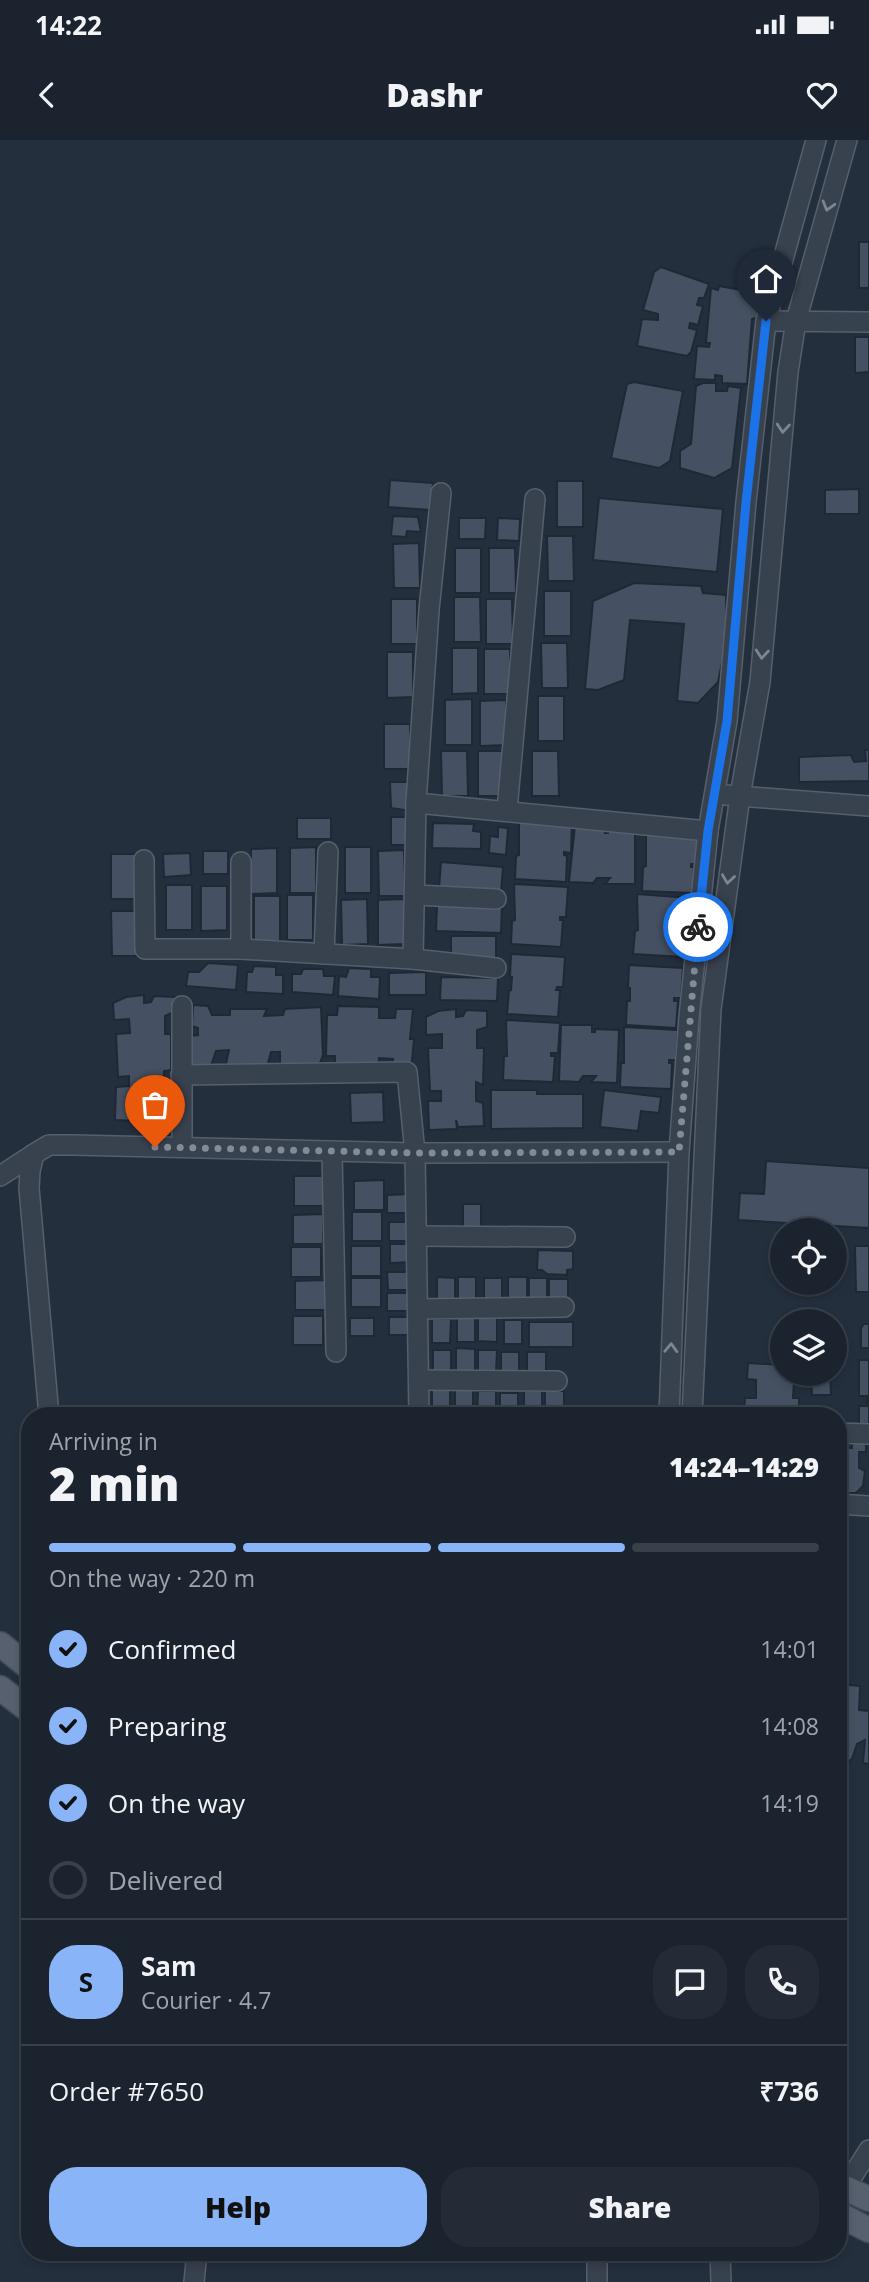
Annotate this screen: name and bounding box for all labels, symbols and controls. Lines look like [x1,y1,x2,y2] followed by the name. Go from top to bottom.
[35,7,102,43] text: 14:22
[386,73,483,116] text: Dashr
[28,76,66,114] icon: back
[803,76,841,114] icon: heart
[822,199,837,211] one-way arrow
[736,249,796,321] pin
[747,260,785,298] icon: home
[776,423,791,434] one-way arrow
[755,649,770,660] one-way arrow
[721,873,736,885] one-way arrow
[663,892,733,962] courier
[679,908,717,946] icon: bike
[125,1075,185,1147] pin
[136,1086,174,1124] icon: bag
[770,1218,847,1386] map controls
[770,1218,847,1295] button: locate
[770,1309,847,1386] button: layers
[664,1342,679,1353] one-way arrow
[49,1425,158,1457] text: Arriving in
[669,1449,819,1485] text: 14:24–14:29
[49,1452,180,1514] text: 2 min
[49,1562,255,1594] text: On the way · 220 m
[49,1630,87,1668] icon: check
[108,1631,236,1667] text: Confirmed
[760,1633,819,1665] text: 14:01
[49,1707,87,1745] icon: check
[108,1708,226,1744] text: Preparing
[760,1710,819,1742] text: 14:08
[49,1784,87,1822] icon: check
[108,1785,245,1821] text: On the way
[760,1787,819,1819] text: 14:19
[108,1862,223,1898] text: Delivered
[653,1945,727,2019] button: chat
[745,1945,819,2019] button: phone
[141,1948,197,1984] text: Sam
[79,1964,93,2000] text: S
[141,1984,271,2016] text: Courier · 4.7
[49,2073,204,2109] text: Order #7650
[760,2073,819,2109] text: ₹736
[49,2167,427,2247] button: Help
[441,2167,819,2247] button: Share

